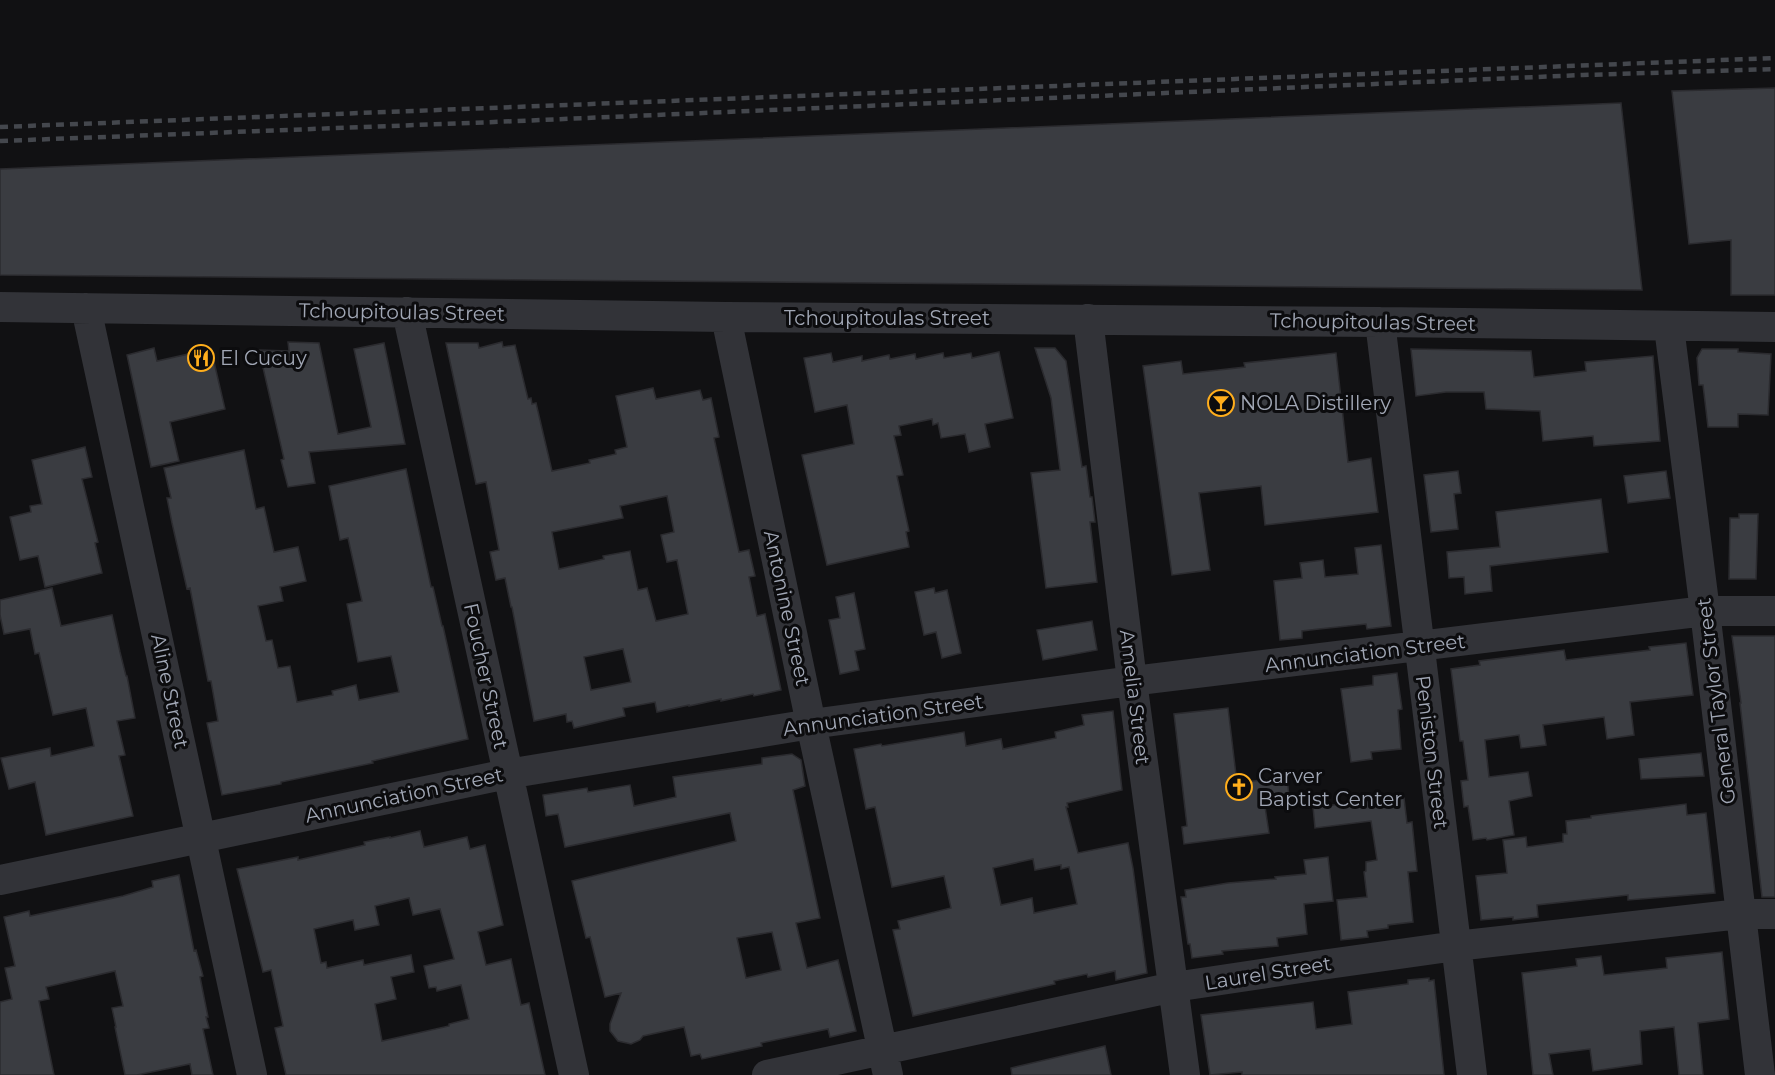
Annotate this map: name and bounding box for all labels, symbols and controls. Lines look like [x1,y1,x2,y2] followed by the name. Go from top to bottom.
[299,298,505,326] street label: Tchoupitoulas Street
[784,306,990,330] street label: Tchoupitoulas Street
[1270,308,1476,336] street label: Tchoupitoulas Street
[186,343,216,373] restaurant icon: El Cucuy
[220,346,307,370] place label: El Cucuy
[1206,388,1236,418] bar icon: NOLA Distillery
[1240,391,1391,415] place label: NOLA Distillery
[759,528,815,688] street label: Antonine Street
[1691,597,1741,805] street label: General Taylor Street
[459,601,513,751] street label: Foucher Street
[1115,628,1155,766] street label: Amelia Street
[1263,629,1467,677] street label: Annunciation Street
[146,632,194,750] street label: Aline Street
[1411,674,1453,830] street label: Peniston Street
[781,689,985,741] street label: Annunciation Street
[303,762,505,828] street label: Annunciation Street
[1258,764,1402,811] place label: Carver Baptist Center
[1224,772,1254,802] church icon: Carver Baptist Center
[1203,951,1333,995] street label: Laurel Street

